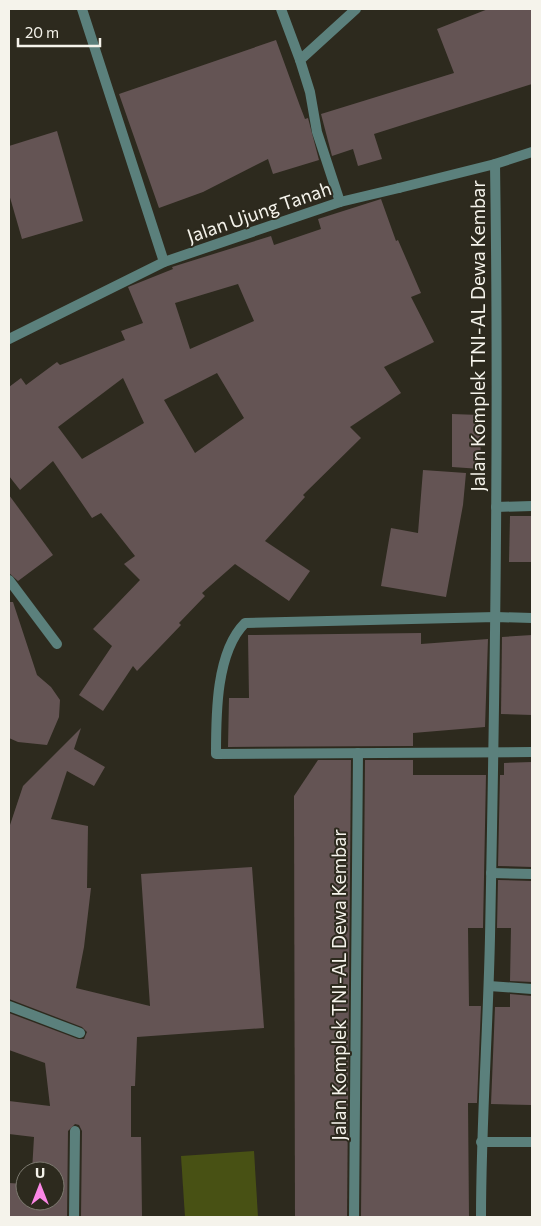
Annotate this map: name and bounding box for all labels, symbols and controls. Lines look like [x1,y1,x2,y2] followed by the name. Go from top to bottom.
[18,15,100,47] scale bar
[25,23,59,41] text: 20 m
[184,176,334,247] street label: Jalan Ujung Tanah
[466,180,489,492] street label: Jalan Komplek TNI-AL Dewa Kembar
[327,829,350,1141] street label: Jalan Komplek TNI-AL Dewa Kembar
[15,1161,65,1211] north arrow
[35,1164,45,1181] text: U

